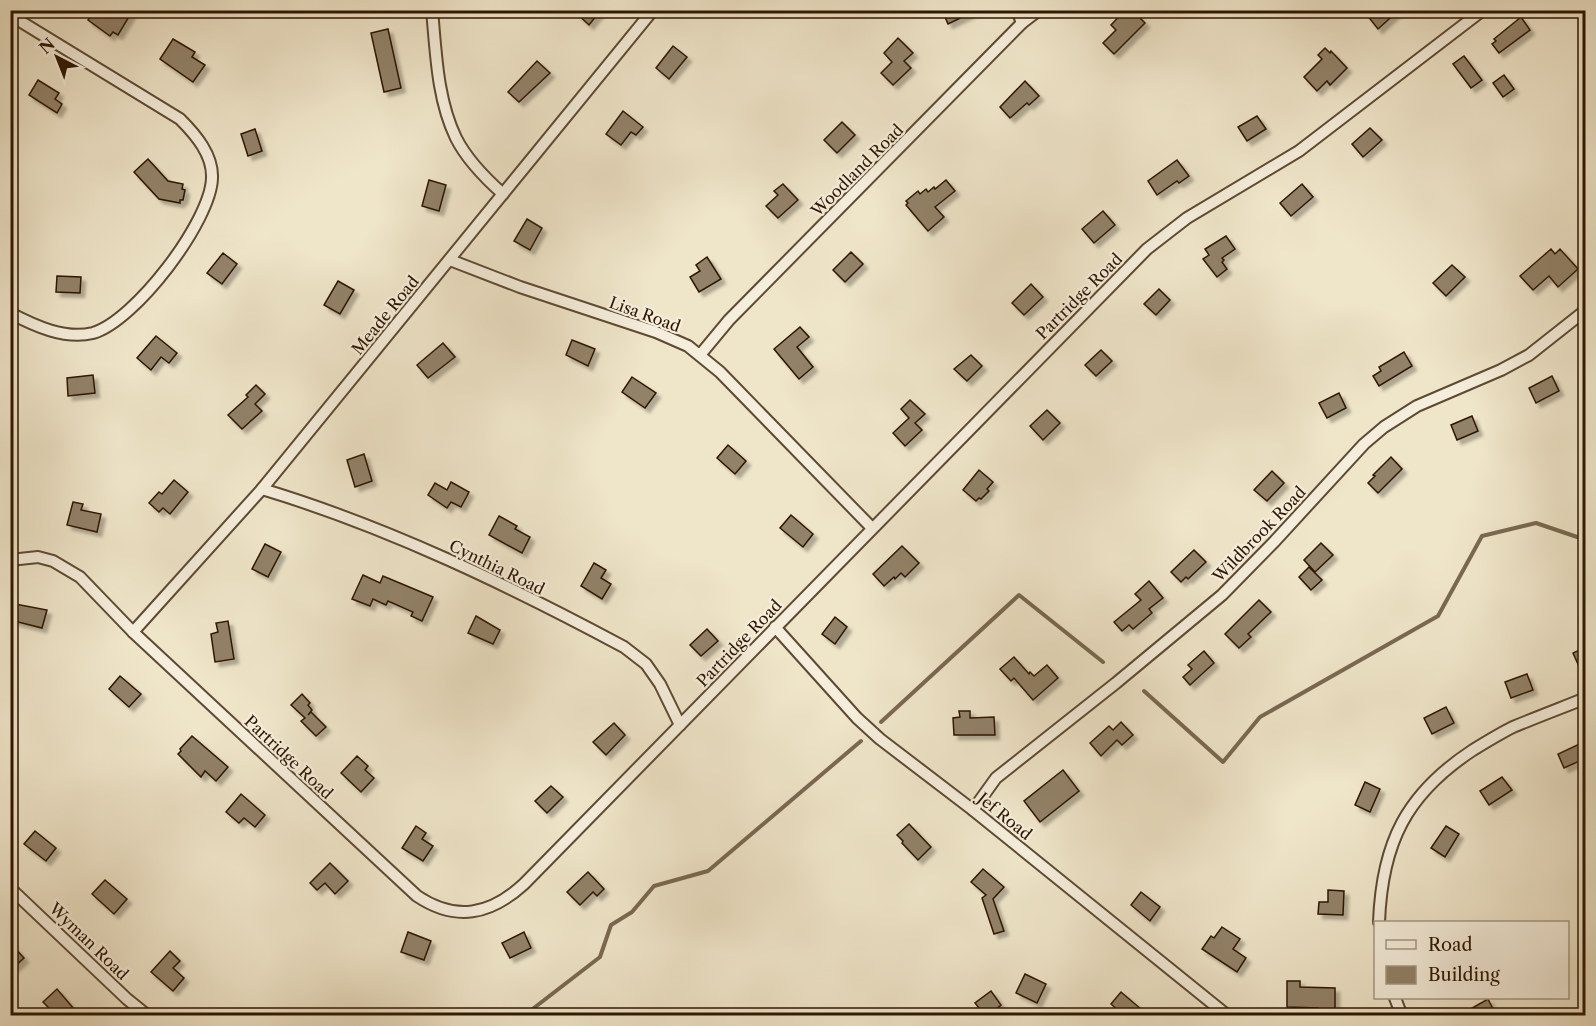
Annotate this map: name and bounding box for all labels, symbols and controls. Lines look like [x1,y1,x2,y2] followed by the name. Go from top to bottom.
[27,27,87,87] north arrow
[35,34,59,58] text: N
[806,120,907,221] street label: Woodland Road
[1032,249,1126,343] street label: Partridge Road
[347,271,423,358] street label: Meade Road
[607,292,684,336] street label: Lisa Road
[1208,482,1310,587] street label: Wildbrook Road
[446,535,548,599] street label: Cynthia Road
[692,595,786,691] street label: Partridge Road
[241,711,338,803] street label: Partridge Road
[972,786,1036,844] street label: Jef Road
[44,897,133,984] street label: Wyman Road
[1374,921,1569,999] legend
[1428,934,1473,956] text: Road
[1428,964,1500,986] text: Building

